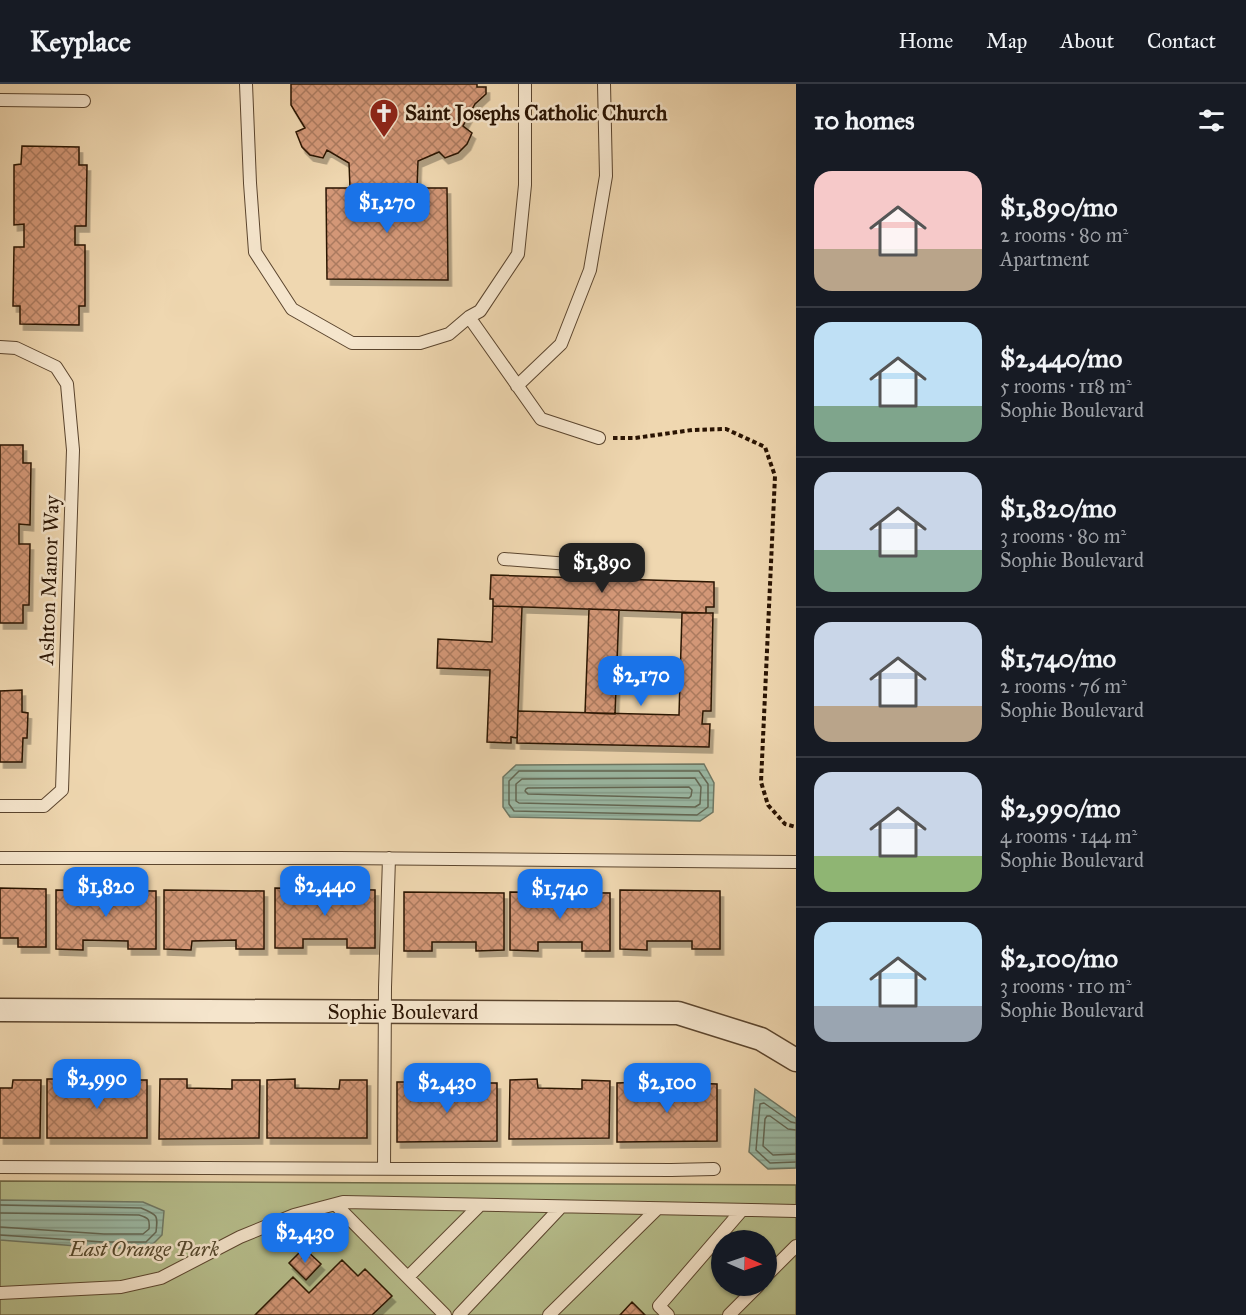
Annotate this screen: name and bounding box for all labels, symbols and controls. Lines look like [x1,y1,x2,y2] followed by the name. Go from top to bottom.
[30,24,131,59] text: Keyplace
[898,28,953,54] text: Home
[986,28,1027,54] text: Map
[1060,28,1114,54] text: About
[1147,28,1216,54] text: Contact
[368,97,400,139] church icon: Saint Josephs Catholic Church
[405,100,668,127] place label: Saint Josephs Catholic Church
[814,104,915,136] text: 10 homes
[1195,104,1228,137] icon: filters
[338,183,436,234] pin: $1,270
[359,190,415,214] text: $1,270
[1000,191,1118,223] text: $1,890/mo
[862,195,934,267] icon: home
[1000,223,1128,247] text: 2 rooms · 80 m²
[1000,247,1089,271] text: Apartment
[1000,342,1122,374] text: $2,440/mo
[862,346,934,418] icon: home
[1000,374,1132,398] text: 5 rooms · 118 m²
[1000,398,1144,422] text: Sophie Boulevard
[1000,492,1116,524] text: $1,820/mo
[33,494,65,666] street label: Ashton Manor Way
[862,496,934,568] icon: home
[1000,524,1126,548] text: 3 rooms · 80 m²
[553,543,651,594] pin: $1,890
[1000,548,1144,572] text: Sophie Boulevard
[573,550,631,574] text: $1,890
[1000,642,1116,674] text: $1,740/mo
[862,646,934,718] icon: home
[592,656,690,707] pin: $2,170
[612,663,670,687] text: $2,170
[1000,674,1127,698] text: 2 rooms · 76 m²
[1000,698,1144,722] text: Sophie Boulevard
[1000,792,1121,824] text: $2,990/mo
[862,796,934,868] icon: home
[1000,824,1137,848] text: 4 rooms · 144 m²
[1000,848,1144,872] text: Sophie Boulevard
[276,866,374,917] pin: $2,440
[57,867,155,918] pin: $1,820
[511,869,609,920] pin: $1,740
[294,873,356,897] text: $2,440
[77,874,135,898] text: $1,820
[532,876,588,900] text: $1,740
[1000,942,1118,974] text: $2,100/mo
[862,946,934,1018] icon: home
[1000,974,1131,998] text: 3 rooms · 110 m²
[1000,998,1144,1022] text: Sophie Boulevard
[327,999,479,1025] street label: Sophie Boulevard
[48,1059,146,1110] pin: $2,990
[398,1063,496,1114] pin: $2,430
[618,1063,716,1114] pin: $2,100
[67,1066,127,1090] text: $2,990
[418,1070,476,1094] text: $2,430
[638,1070,696,1094] text: $2,100
[256,1213,354,1264] pin: $2,430
[276,1220,334,1244] text: $2,430
[711,1230,777,1296] north arrow
[711,1230,777,1296] map controls
[68,1236,220,1262] park label: East Orange Park

